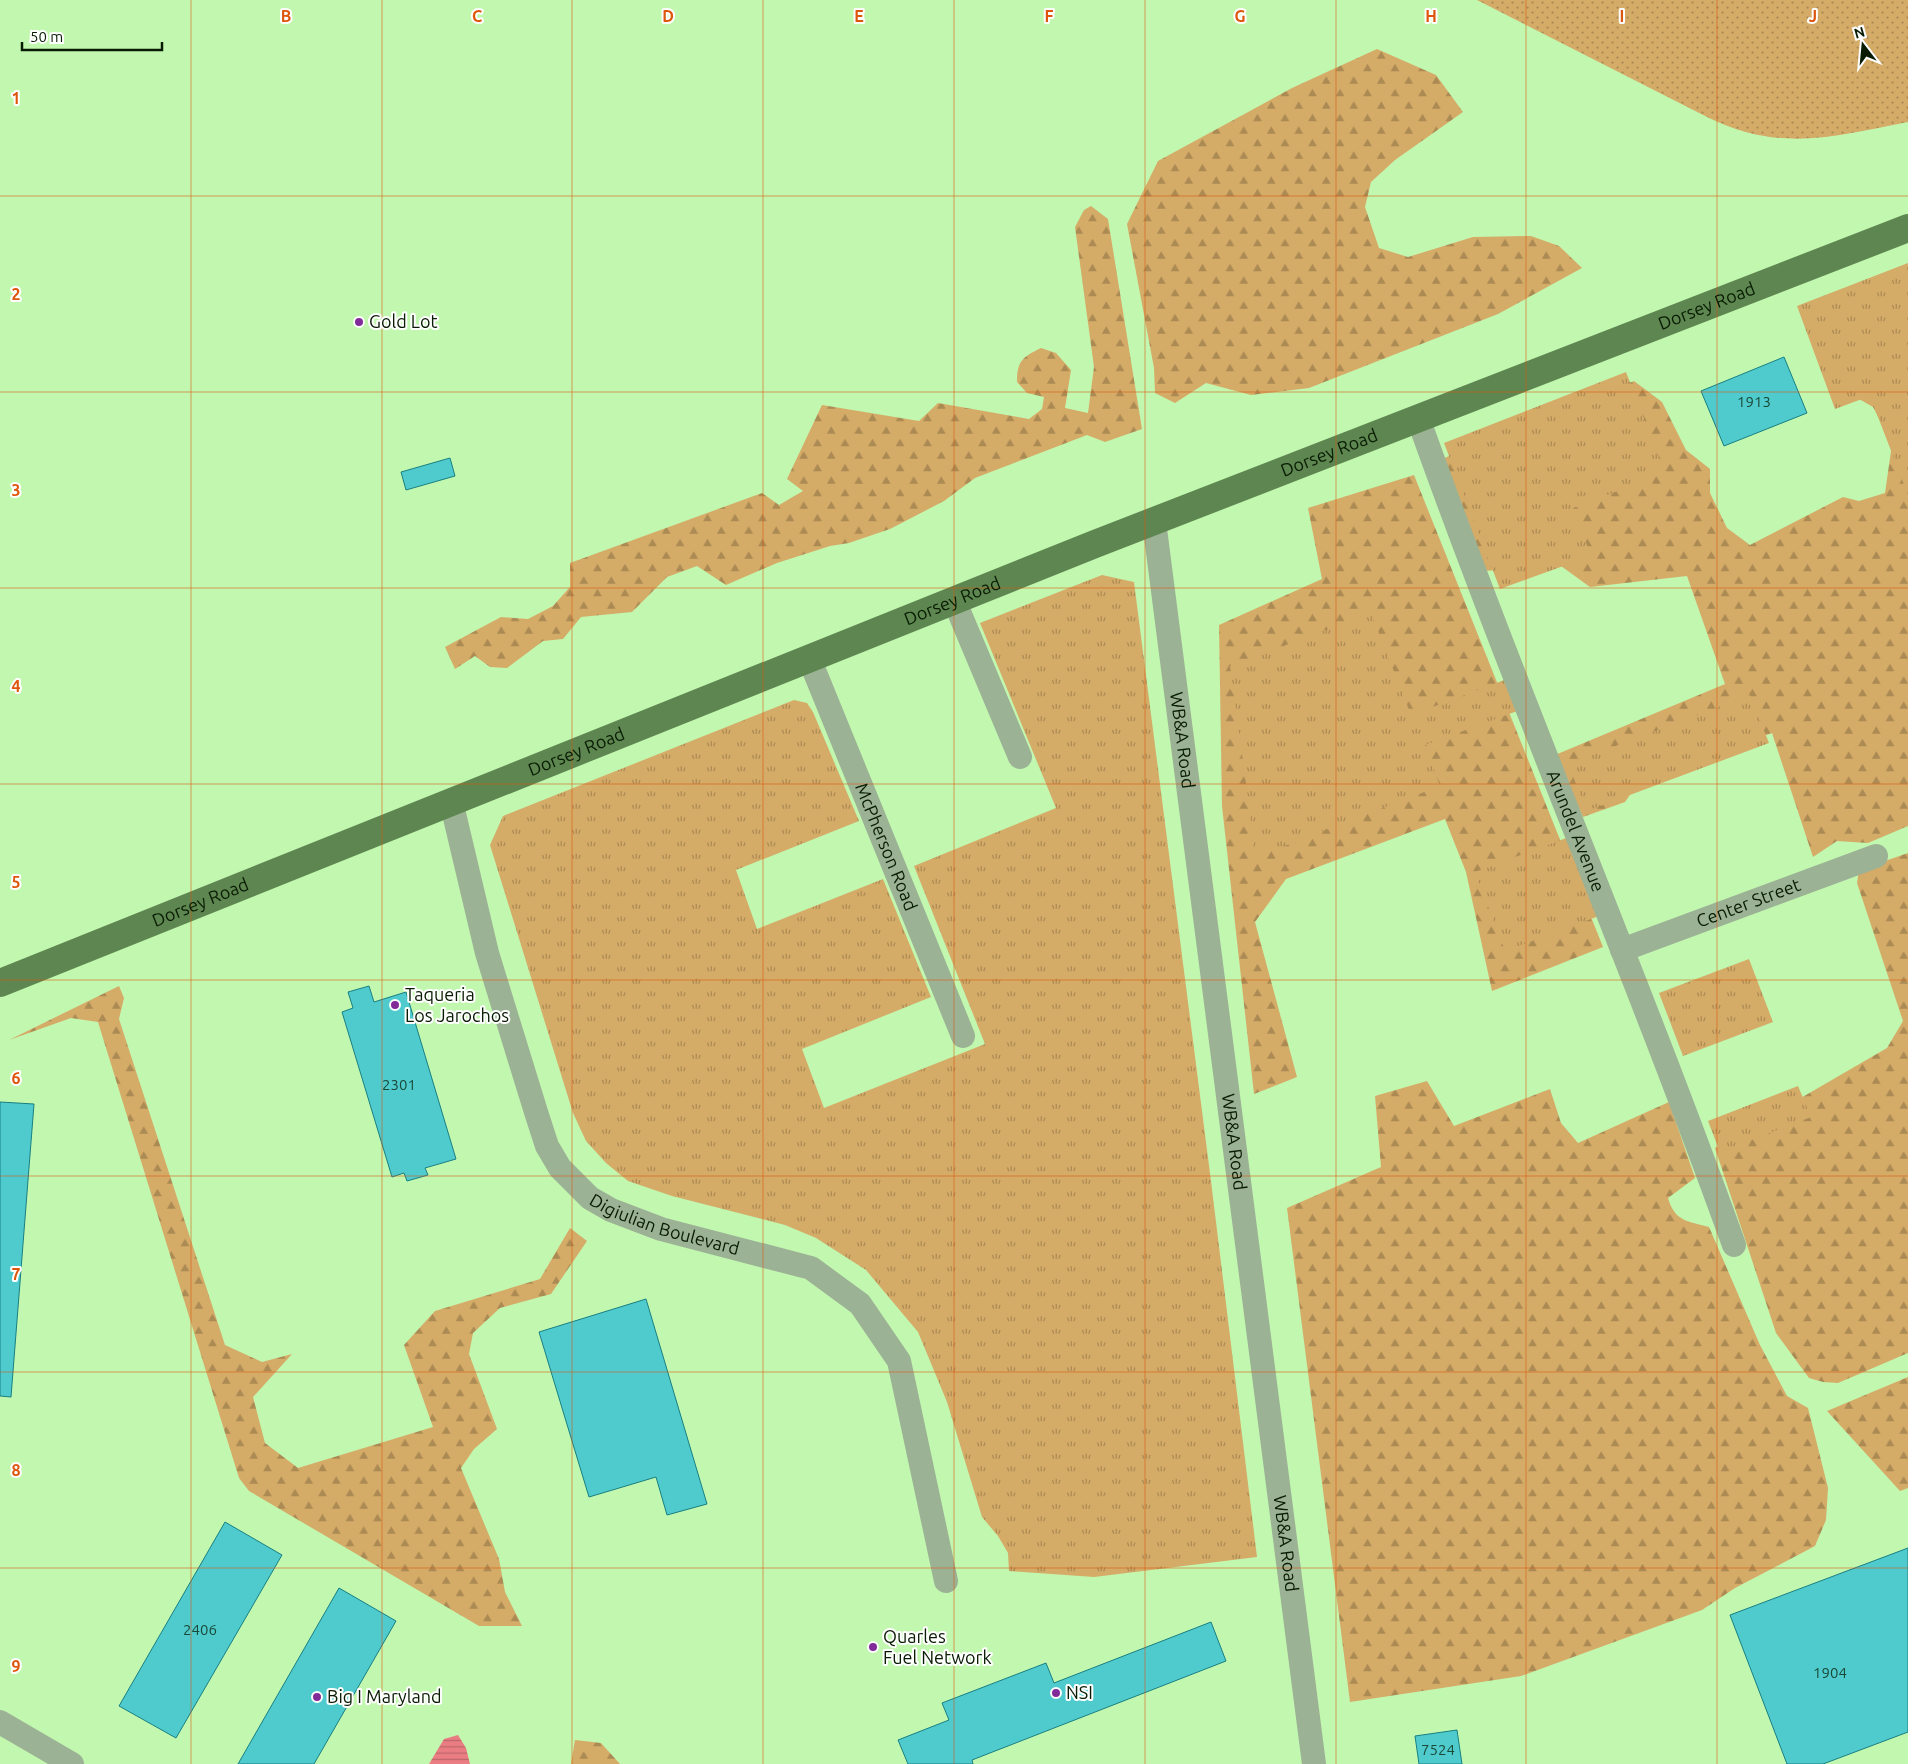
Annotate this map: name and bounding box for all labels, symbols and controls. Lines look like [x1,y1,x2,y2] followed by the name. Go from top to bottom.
[281,7,291,25] text: B
[472,7,482,25] text: C
[662,7,674,25] text: D
[854,7,864,25] text: E
[1045,7,1054,25] text: F
[1234,7,1246,25] text: G
[1425,7,1437,25] text: H
[1620,7,1624,25] text: I
[1809,7,1817,25] text: J
[22,20,162,52] scale bar
[1838,20,1888,70] north arrow
[1852,23,1867,42] text: N
[30,28,63,45] text: 50 m
[11,89,21,107] text: 1
[1655,277,1758,333] street label: Dorsey Road
[11,285,21,303] text: 2
[369,311,438,331] place label: Gold Lot
[353,316,365,328] marker: Gold Lot
[1737,393,1771,410] house number: 1913
[1278,424,1380,480] street label: Dorsey Road
[11,481,21,499] text: 3
[901,572,1003,629] street label: Dorsey Road
[11,677,21,695] text: 4
[1167,691,1199,790] street label: WB&A Road
[525,723,627,779] street label: Dorsey Road
[1543,767,1609,894] street label: Arundel Avenue
[852,780,922,913] street label: McPherson Road
[11,873,21,891] text: 5
[149,873,251,930] street label: Dorsey Road
[1693,874,1803,931] street label: Center Street
[405,984,509,1025] place label: Taqueria Los Jarochos
[389,999,401,1011] marker: Taqueria Los Jarochos
[11,1069,21,1087] text: 6
[382,1076,416,1093] house number: 2301
[1219,1092,1251,1191] street label: WB&A Road
[587,1189,742,1258] street label: Digiulian Boulevard
[11,1265,21,1283] text: 7
[11,1461,21,1479] text: 8
[1270,1494,1303,1593] street label: WB&A Road
[183,1621,217,1638] house number: 2406
[883,1626,992,1667] place label: Quarles Fuel Network
[867,1641,879,1653] marker: Quarles Fuel Network
[11,1657,21,1675] text: 9
[1813,1664,1847,1681] house number: 1904
[1066,1682,1093,1702] place label: NSI
[327,1686,442,1706] place label: Big I Maryland
[1050,1687,1062,1699] marker: NSI
[311,1691,323,1703] marker: Big I Maryland
[1421,1741,1455,1758] house number: 7524

